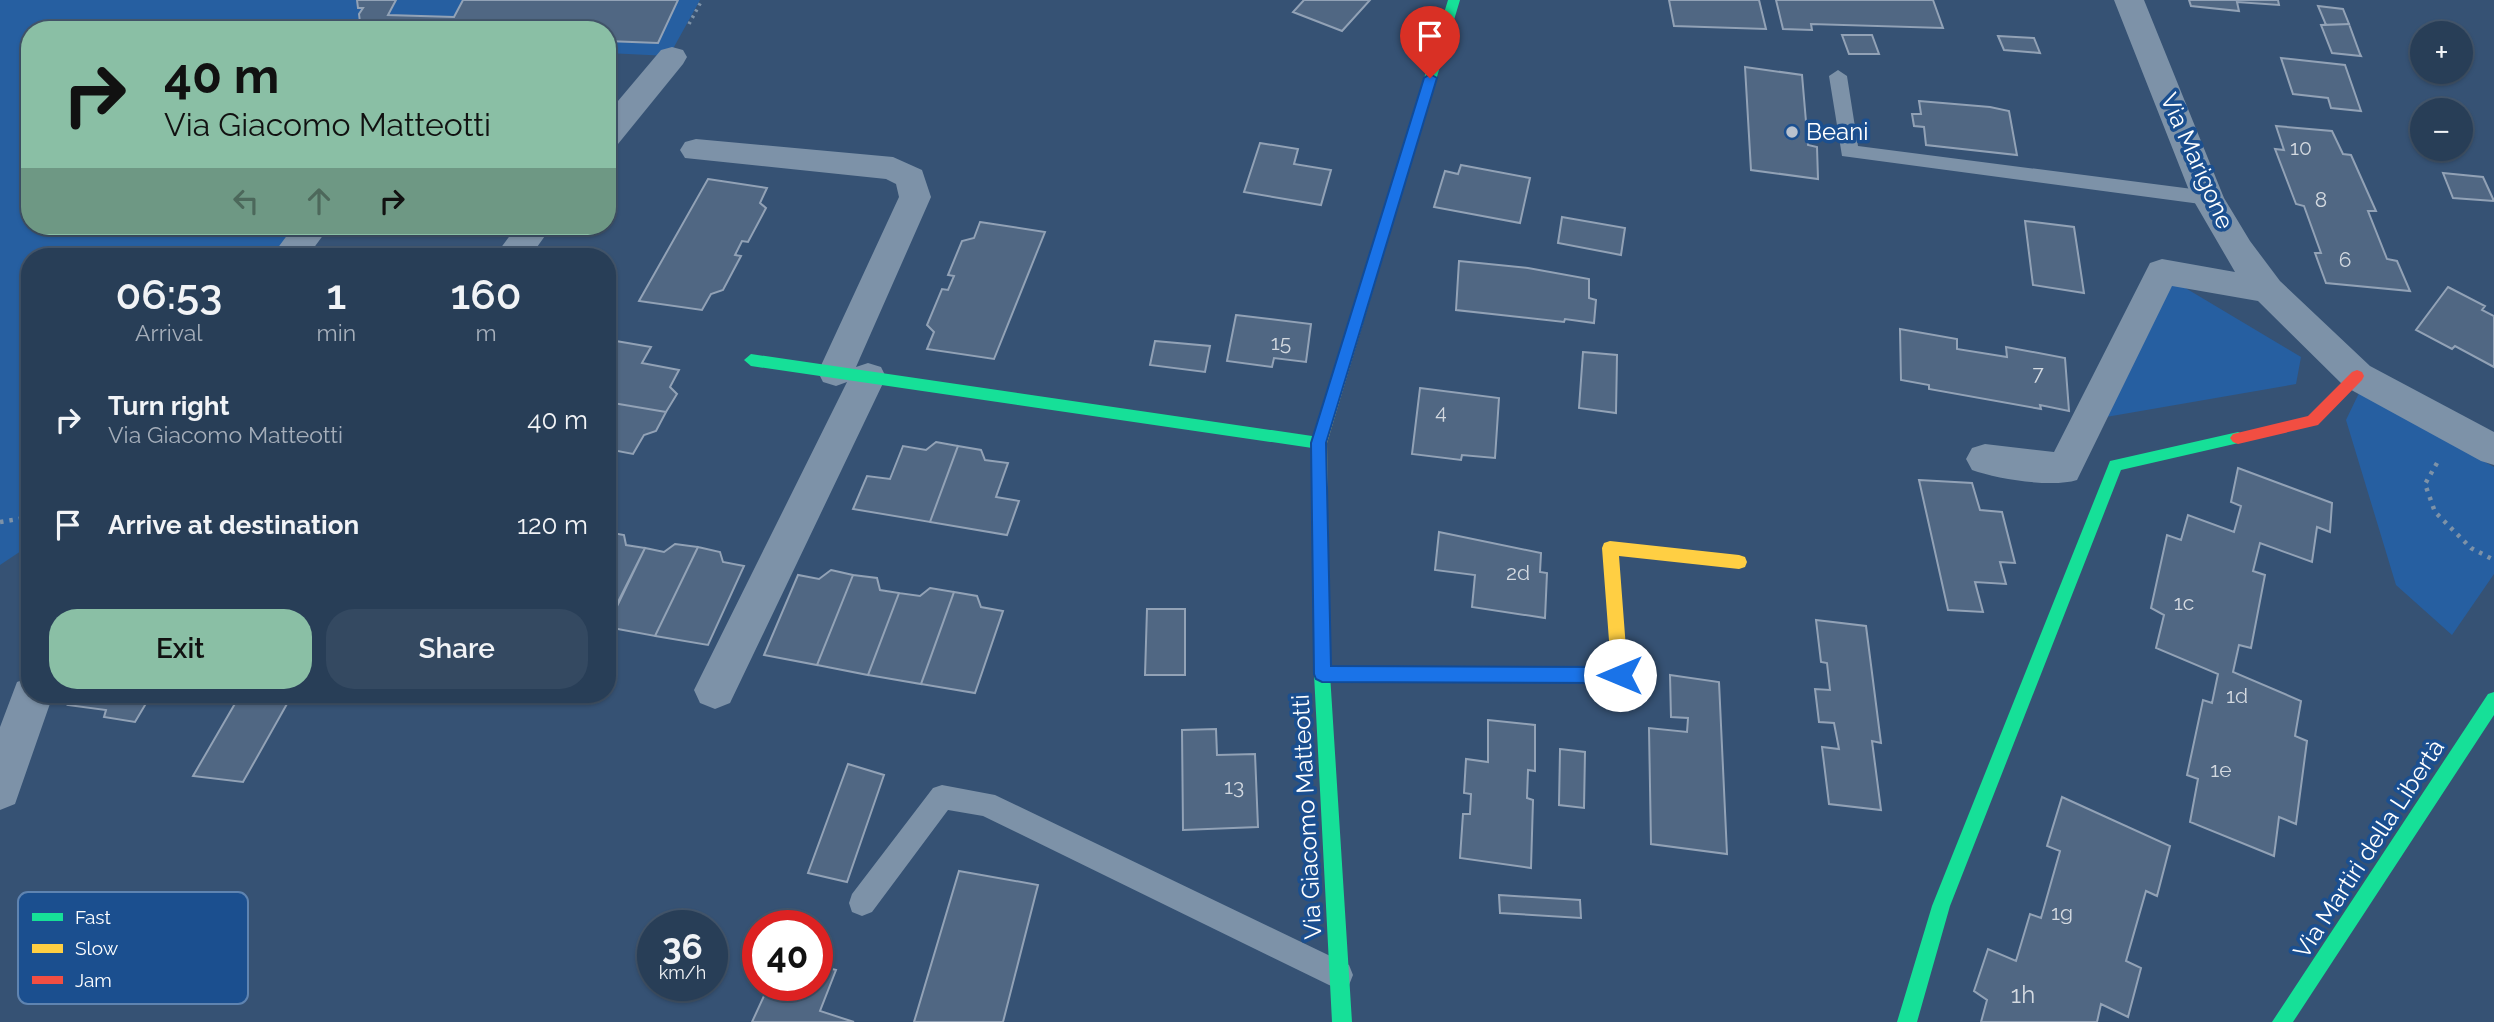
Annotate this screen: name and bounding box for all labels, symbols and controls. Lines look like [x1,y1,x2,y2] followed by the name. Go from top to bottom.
[1400,6,1460,78] pin
[1411,17,1449,55] icon: arrive
[2410,21,2473,161] map controls
[2410,21,2473,84] button: +
[164,47,279,104] text: 40 m
[49,49,140,140] icon: right
[2155,88,2240,233] street label: Via Marigone
[2410,98,2473,161] button: −
[164,106,491,143] text: Via Giacomo Matteotti
[1806,117,1868,146] place label: Beani
[1784,124,1800,140] marker: Beani
[2290,135,2312,160] house number: 10
[227,182,265,220] icon: left
[300,182,338,220] icon: ahead
[373,182,411,220] icon: right
[2315,187,2327,212] house number: 8
[2339,247,2351,272] house number: 6
[115,270,222,319] text: 06:53
[326,270,346,319] text: 1
[451,270,522,319] text: 160
[135,319,203,346] text: Arrival
[317,319,356,346] text: min
[476,319,497,346] text: m
[1271,330,1291,355] house number: 15
[2032,360,2044,385] house number: 7
[108,391,229,421] text: Turn right
[1435,399,1447,424] house number: 4
[49,401,87,439] icon: right
[527,405,588,435] text: 40 m
[108,421,343,448] text: Via Giacomo Matteotti
[49,506,87,544] icon: arrive
[108,510,359,540] text: Arrive at destination
[517,510,588,540] text: 120 m
[1506,560,1530,585] house number: 2d
[2174,590,2194,615] house number: 1c
[49,609,312,689] button: Exit
[326,609,588,689] button: Share
[1583,638,1657,712] position arrow
[2226,683,2248,708] house number: 1d
[1286,694,1327,940] street label: Via Giacomo Matteotti
[2287,734,2450,964] street label: Via Martiri della Libertà
[2210,757,2232,782] house number: 1e
[1224,774,1244,799] house number: 13
[18,892,248,1004] legend
[2051,900,2073,925] house number: 1g
[75,906,111,928] text: Fast
[742,910,833,1001] speed limit sign: 40
[662,926,703,967] text: 36
[75,937,119,959] text: Slow
[659,962,706,983] text: km/h
[75,969,112,991] text: Jam
[2011,980,2035,1009] house number: 1h

